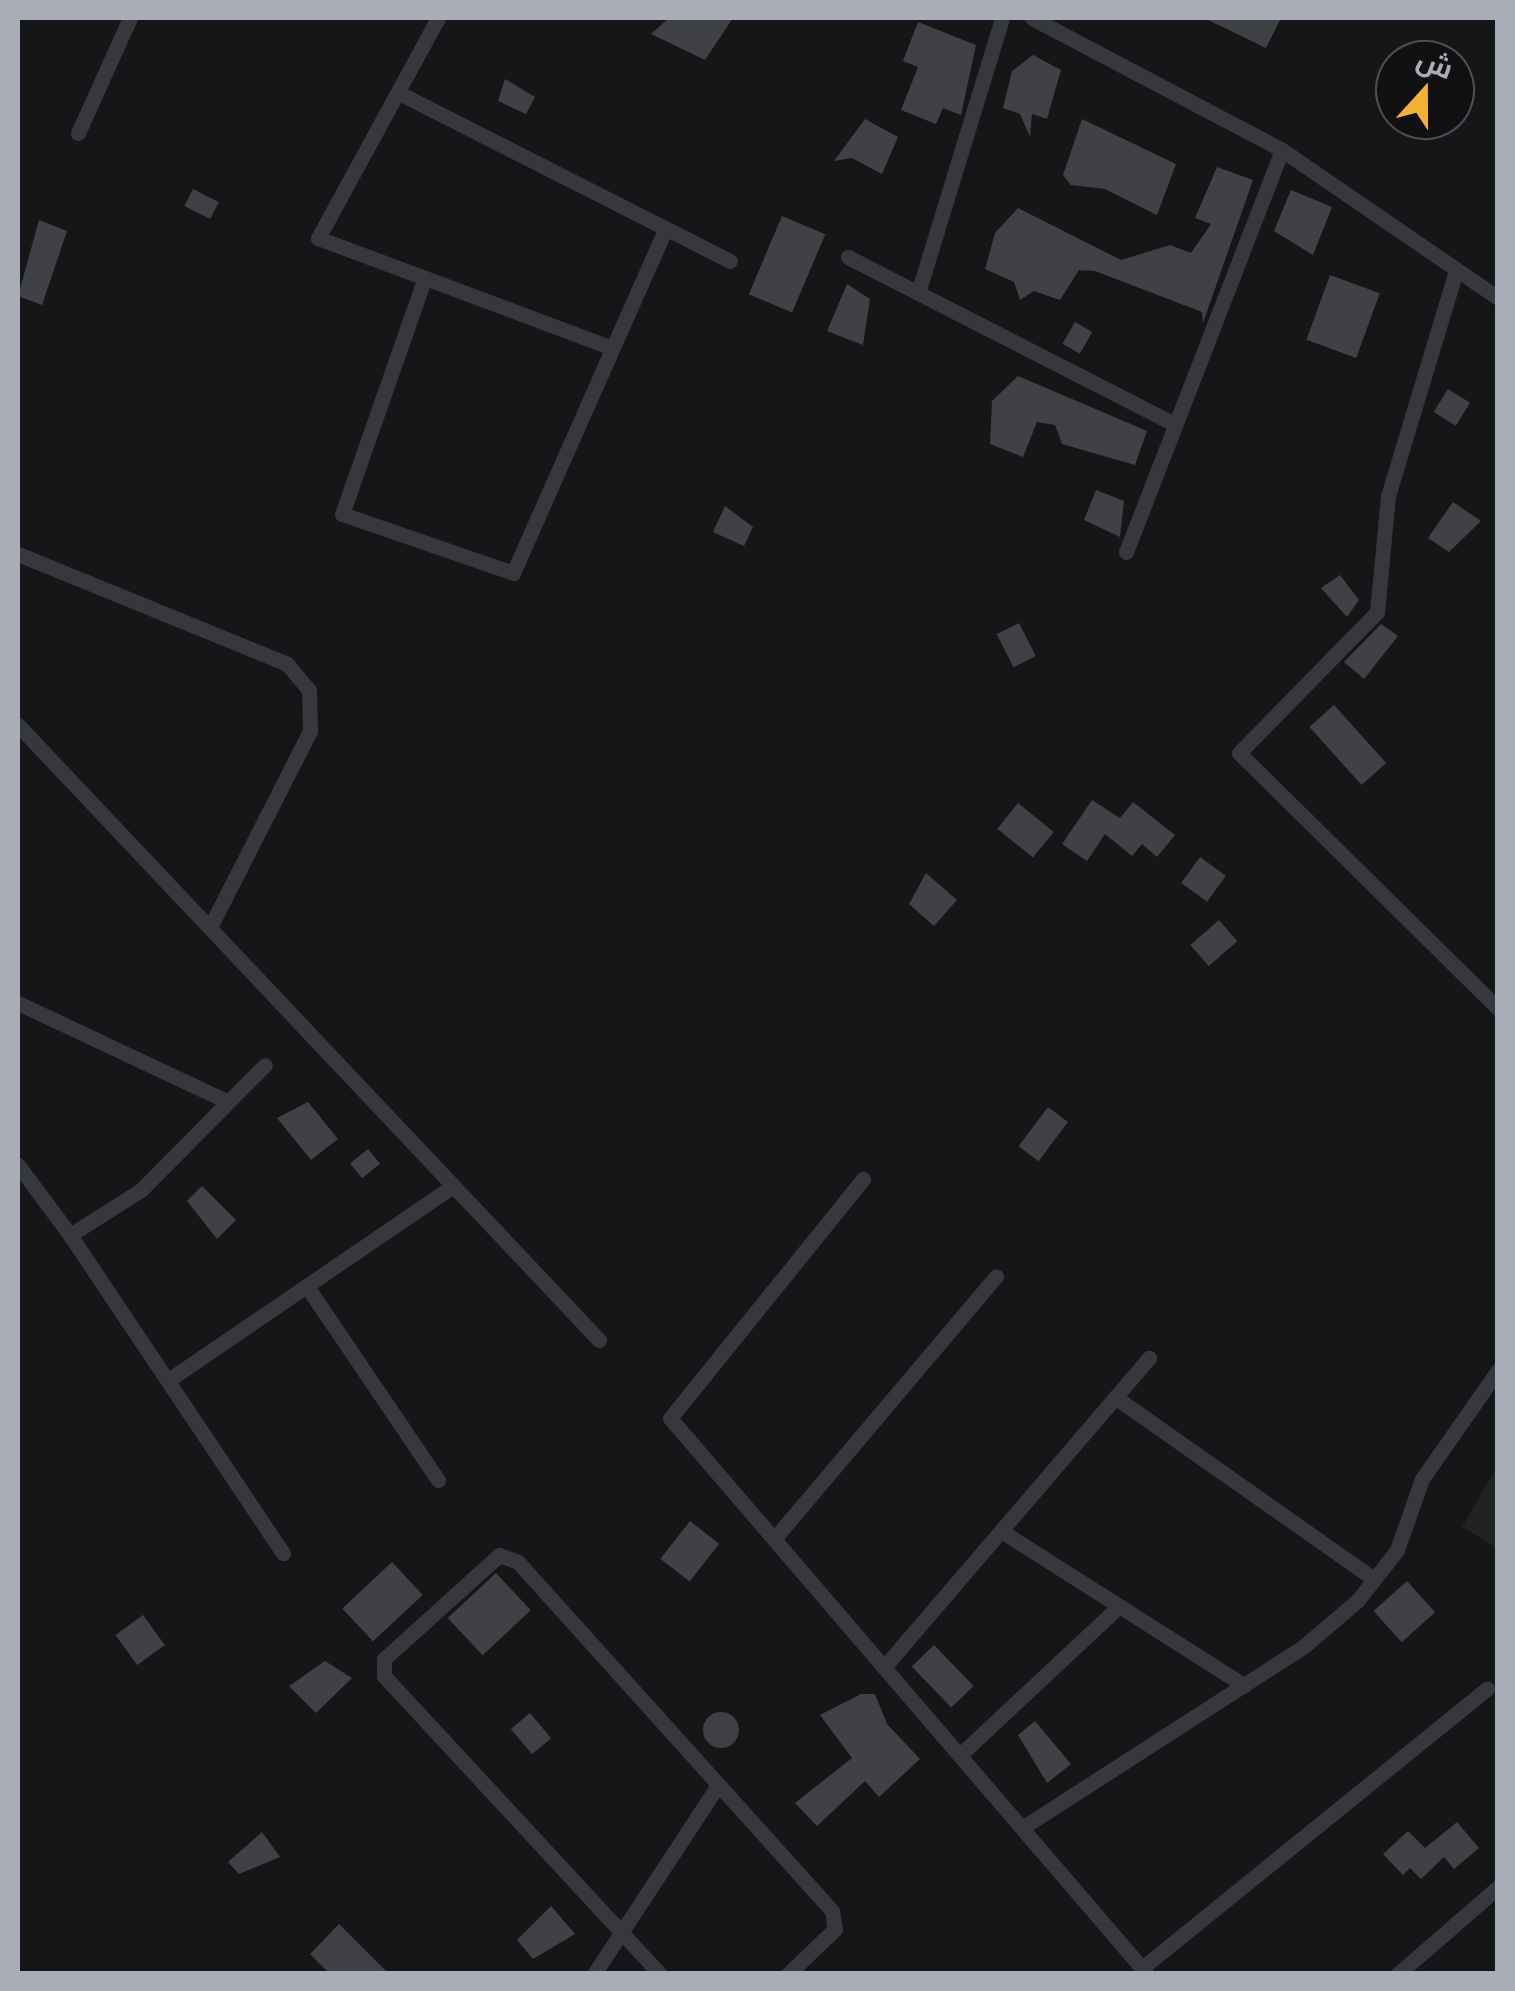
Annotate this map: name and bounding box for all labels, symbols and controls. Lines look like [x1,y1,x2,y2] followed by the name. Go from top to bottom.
[1375,40,1475,140] north arrow
[1413,42,1458,84] text: ش

